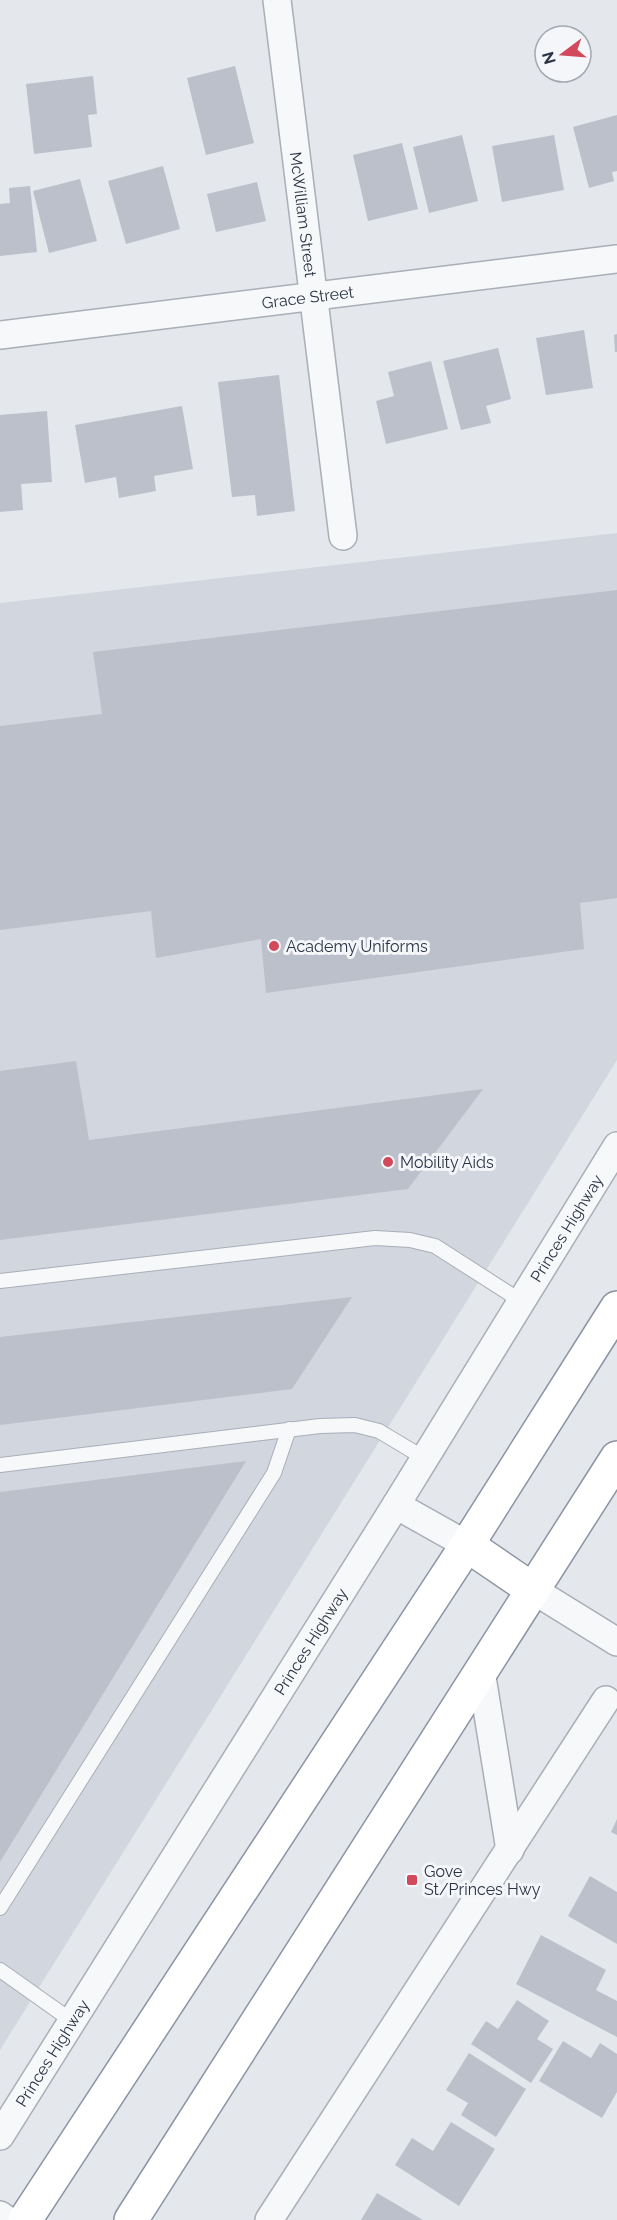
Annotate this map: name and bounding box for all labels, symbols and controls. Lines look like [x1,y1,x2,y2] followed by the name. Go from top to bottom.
[533,24,593,84] north arrow
[538,50,560,66] text: N
[286,151,321,279] street label: McWilliam Street
[261,282,355,312] street label: Grace Street
[286,937,428,956] place label: Academy Uniforms
[267,939,281,953] marker: Academy Uniforms
[400,1153,494,1172] place label: Mobility Aids
[381,1155,395,1169] marker: Mobility Aids
[526,1171,607,1285] street label: Princes Highway
[270,1584,351,1698] street label: Princes Highway
[424,1862,541,1899] place label: Gove St/Princes Hwy
[405,1873,419,1887] marker: Gove St/Princes Hwy
[11,1996,93,2110] street label: Princes Highway

